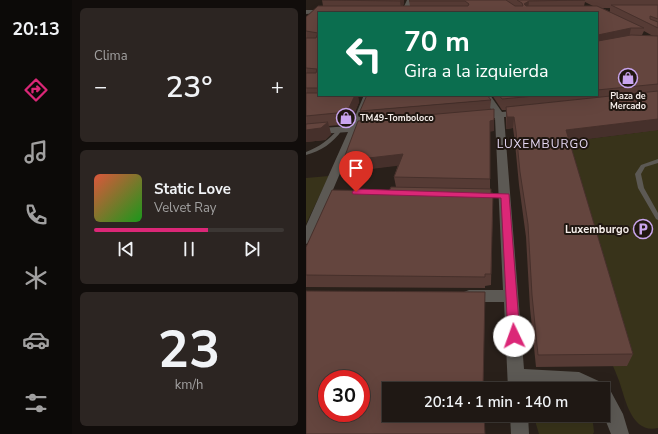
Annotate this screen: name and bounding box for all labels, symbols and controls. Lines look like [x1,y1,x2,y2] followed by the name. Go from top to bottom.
[12,17,60,41] text: 20:13
[404,23,470,61] text: 70 m
[338,28,390,80] icon: left
[94,47,128,65] text: Clima
[404,59,548,83] text: Gira a la izquierda
[165,67,213,108] text: 23°
[617,67,639,89] shop icon: Plaza de Mercado
[94,72,107,102] text: −
[271,72,284,102] text: +
[22,76,50,104] icon: directions
[610,90,646,112] place label: Plaza de Mercado
[335,107,357,129] shop icon: TM49-Tomboloco
[360,112,434,124] place label: TM49-Tomboloco
[497,136,589,152] district label: LUXEMBURGO
[22,138,50,166] icon: music
[339,151,373,192] pin
[345,157,367,179] icon: arrive
[154,179,231,199] text: Static Love
[154,199,216,217] text: Velvet Ray
[22,201,50,229] icon: phone
[632,218,654,240] parking icon: Luxemburgo
[565,222,629,237] place label: Luxemburgo
[115,238,137,260] icon: previous
[178,238,200,260] icon: pause
[241,238,263,260] icon: next
[22,264,50,292] icon: climate
[158,314,220,385] text: 23
[493,315,535,357] position arrow
[22,326,50,354] icon: car
[318,370,370,422] speed limit sign: 30
[175,376,203,394] text: km/h
[22,389,50,417] icon: filters
[424,392,568,412] text: 20:14 · 1 min · 140 m

